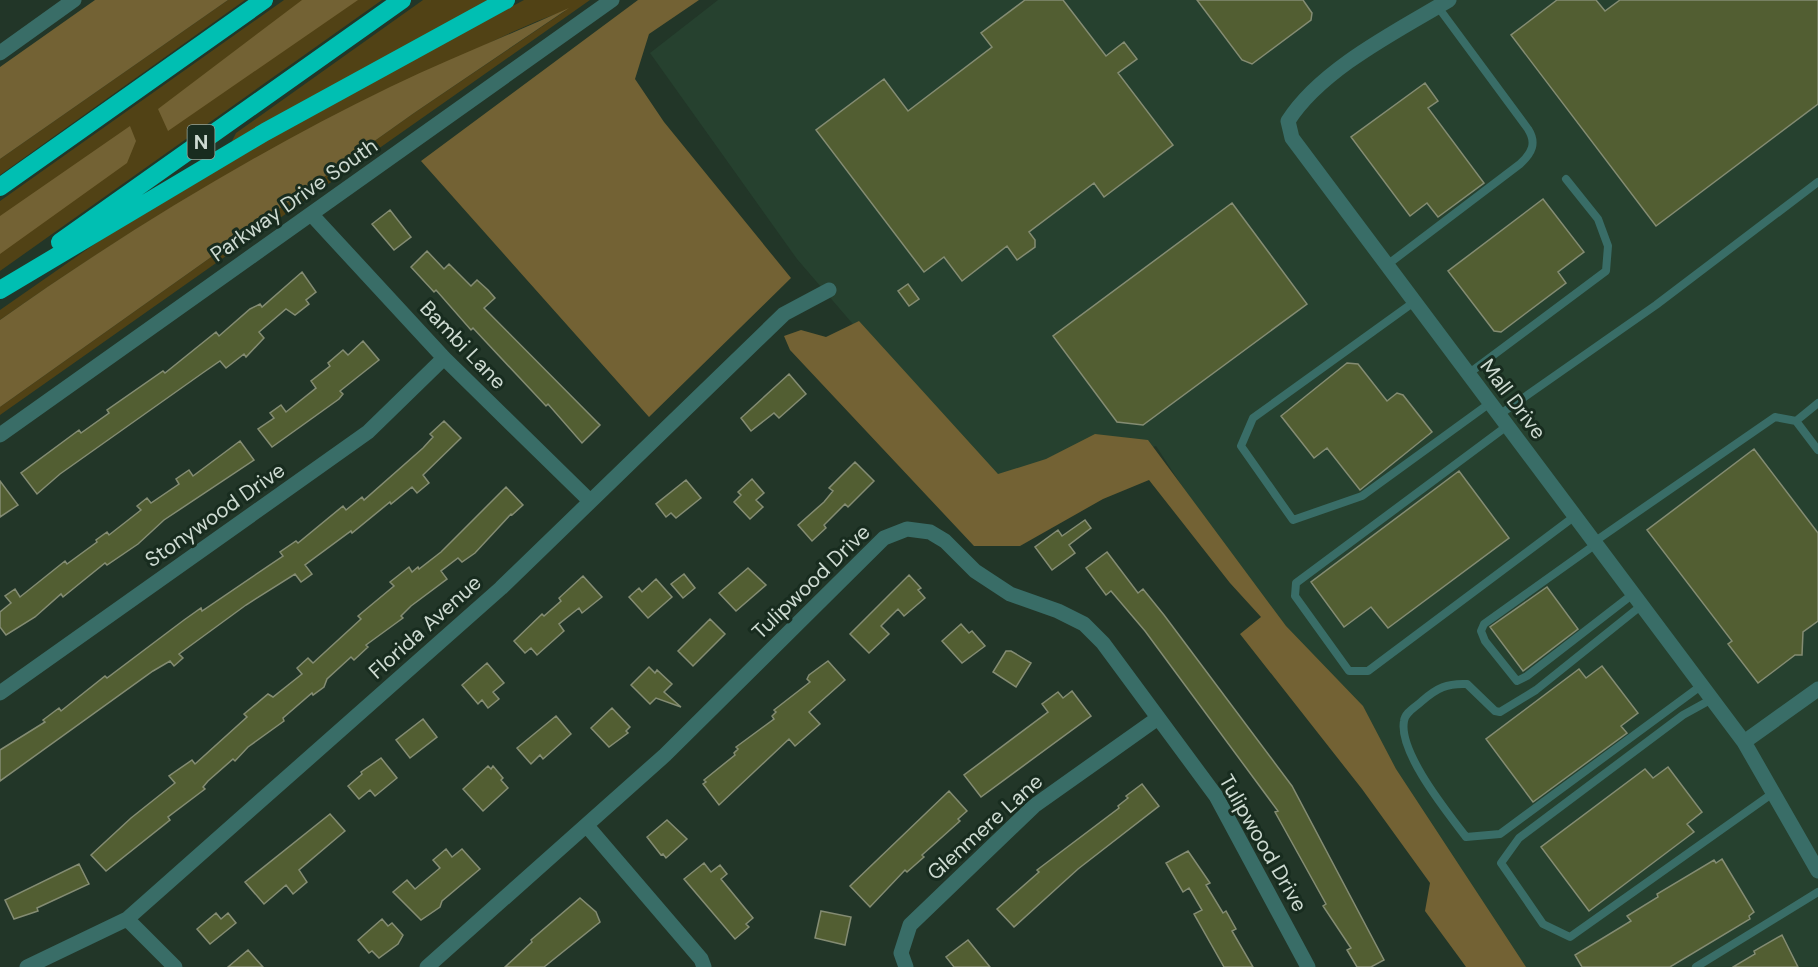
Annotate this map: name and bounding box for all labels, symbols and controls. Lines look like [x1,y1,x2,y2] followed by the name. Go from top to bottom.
[188,125,214,159] road number: N
[205,132,383,268] street label: Parkway Drive South
[414,295,512,395] street label: Bambi Lane
[1474,353,1552,445] street label: Mall Drive
[139,456,291,574] street label: Stonywood Drive
[746,518,876,646] street label: Tulipwood Drive
[363,569,487,685] street label: Florida Avenue
[921,768,1049,886] street label: Glenmere Lane
[1212,769,1314,917] street label: Tulipwood Drive

